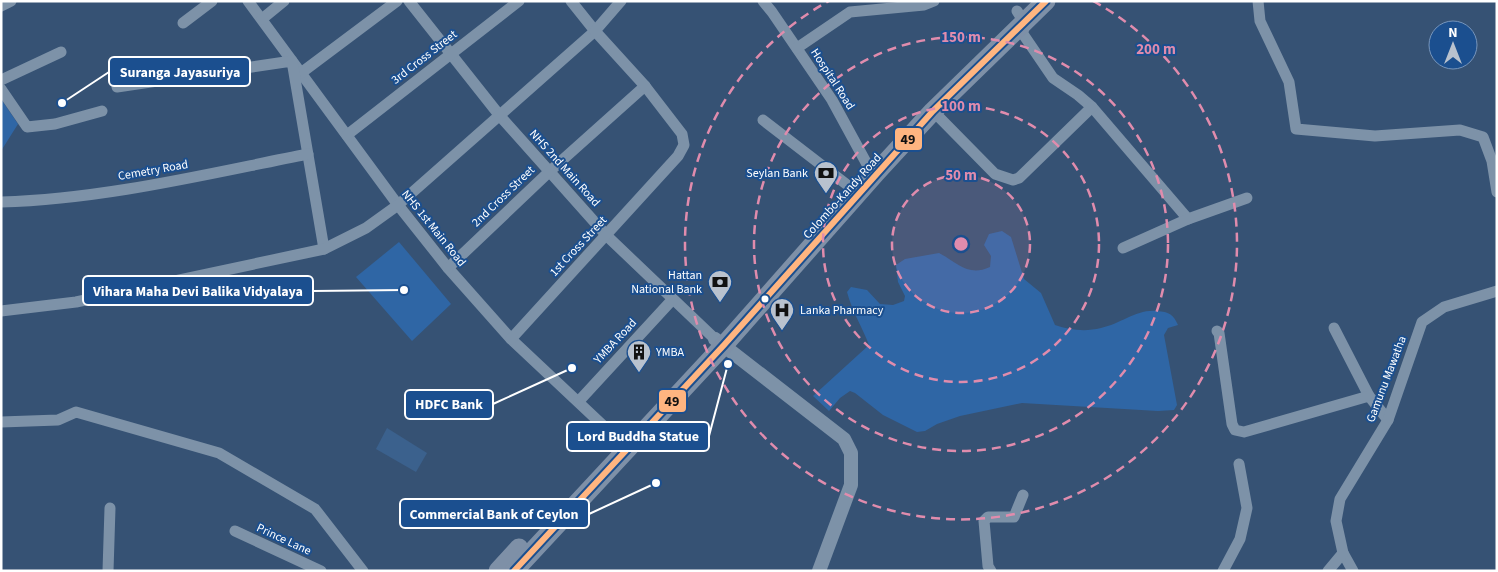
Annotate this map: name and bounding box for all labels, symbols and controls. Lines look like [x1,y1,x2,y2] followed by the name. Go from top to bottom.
[1428,20,1478,70] north arrow
[1448,23,1458,43] text: N
[388,26,461,88] street label: 3rd Cross Street
[941,27,981,48] text: 150 m
[1136,39,1176,60] text: 200 m
[806,45,859,113] street label: Hospital Road
[109,57,250,86] callout: Suranga Jayasuriya
[120,63,240,83] text: Suranga Jayasuriya
[941,96,981,117] text: 100 m
[525,126,604,211] street label: NHS 2nd Main Road
[894,127,923,151] line badge: 49
[901,130,915,150] text: 49
[799,150,885,243] street label: Colombo-Kandy Road
[117,156,189,185] street label: Cemetry Road
[813,160,839,194] bank icon: Seylan Bank
[468,162,539,231] street label: 2nd Cross Street
[746,165,808,182] place label: Seylan Bank
[945,165,977,186] text: 50 m
[397,186,470,270] street label: NHS 1st Main Road
[546,212,611,280] street label: 1st Cross Street
[952,235,970,253] centre of rings
[631,267,702,298] place label: Hattan National Bank
[707,269,733,303] bank icon: Hattan National Bank
[83,276,313,305] callout: Vihara Maha Devi Balika Vidyalaya
[92,282,303,302] text: Vihara Maha Devi Balika Vidyalaya
[760,294,770,304] unlabelled marker
[769,297,795,331] hospital icon: Lanka Pharmacy
[800,302,884,319] place label: Lanka Pharmacy
[589,315,641,368] street label: YMBA Road
[1362,334,1411,425] street label: Gamunu Mawatha
[626,339,652,373] building icon: YMBA
[655,344,684,361] place label: YMBA
[658,389,687,413] line badge: 49
[405,390,493,419] callout: HDFC Bank
[665,392,679,412] text: 49
[415,395,483,415] text: HDFC Bank
[567,422,709,451] callout: Lord Buddha Statue
[577,427,699,447] text: Lord Buddha Statue
[400,499,589,528] callout: Commercial Bank of Ceylon
[409,505,579,525] text: Commercial Bank of Ceylon
[254,519,314,560] street label: Prince Lane

